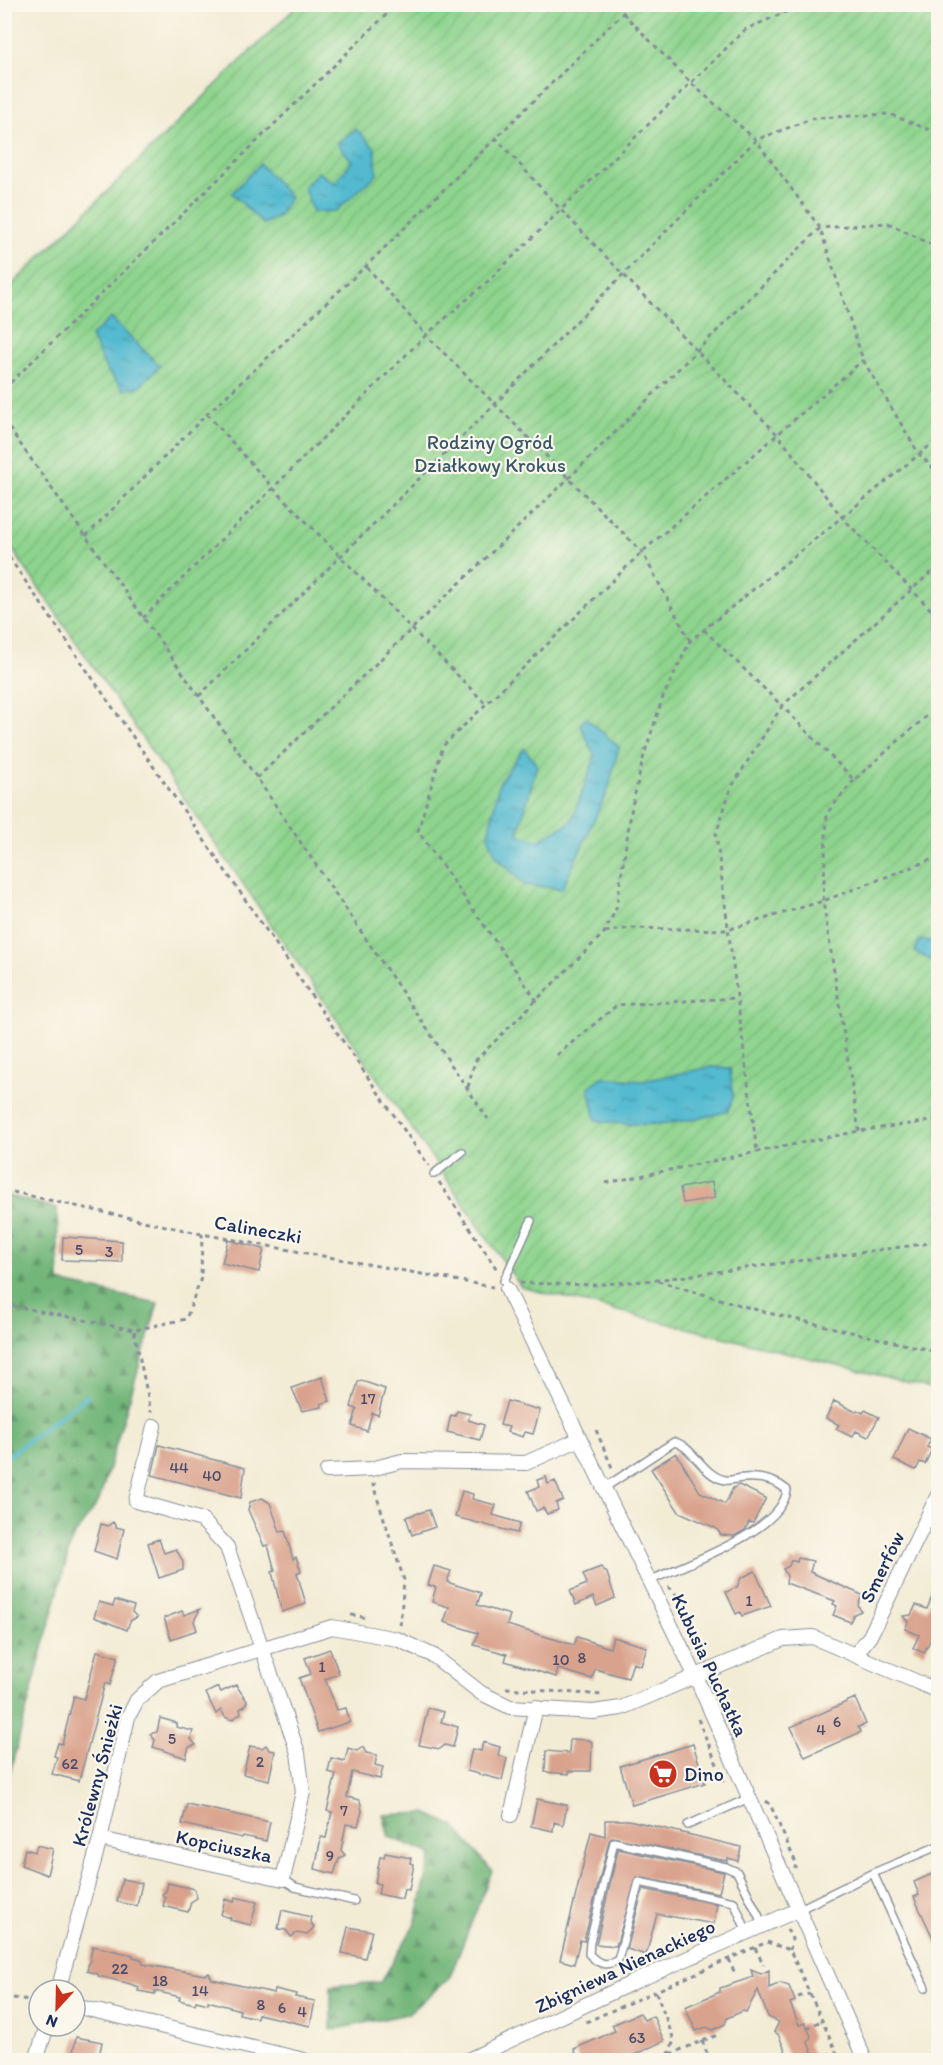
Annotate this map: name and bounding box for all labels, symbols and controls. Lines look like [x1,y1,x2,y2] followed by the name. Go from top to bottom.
[414,430,566,477] park label: Rodziny Ogród Działkowy Krokus
[212,1210,304,1248] street label: Calineczki
[75,1240,83,1259] house number: 5
[105,1242,114,1261] house number: 3
[360,1389,376,1408] house number: 17
[169,1458,189,1477] house number: 44
[202,1466,222,1485] house number: 40
[854,1527,910,1607] street label: Smerfów
[666,1590,754,1741] street label: Kubusia Puchatka
[745,1591,753,1610] house number: 1
[578,1648,587,1667] house number: 8
[552,1650,570,1669] house number: 10
[318,1657,326,1676] house number: 1
[66,1701,128,1849] street label: Królewny Śnieżki
[833,1712,841,1731] house number: 6
[816,1720,826,1739] house number: 4
[168,1729,176,1748] house number: 5
[256,1752,265,1771] house number: 2
[62,1754,79,1773] house number: 62
[647,1758,679,1790] supermarket icon: Dino
[684,1762,724,1786] place label: Dino
[340,1801,348,1820] house number: 7
[174,1824,275,1868] street label: Kopciuszka
[326,1846,334,1865] house number: 9
[531,1914,719,2018] street label: Zbigniewa Nienackiego
[112,1959,129,1978] house number: 22
[152,1971,168,1990] house number: 18
[27,1978,87,2038] north arrow
[191,1981,209,2000] house number: 14
[257,1995,266,2014] house number: 8
[278,1998,286,2017] house number: 6
[297,2002,307,2021] house number: 4
[43,2011,60,2032] text: N
[628,2028,646,2047] house number: 63

